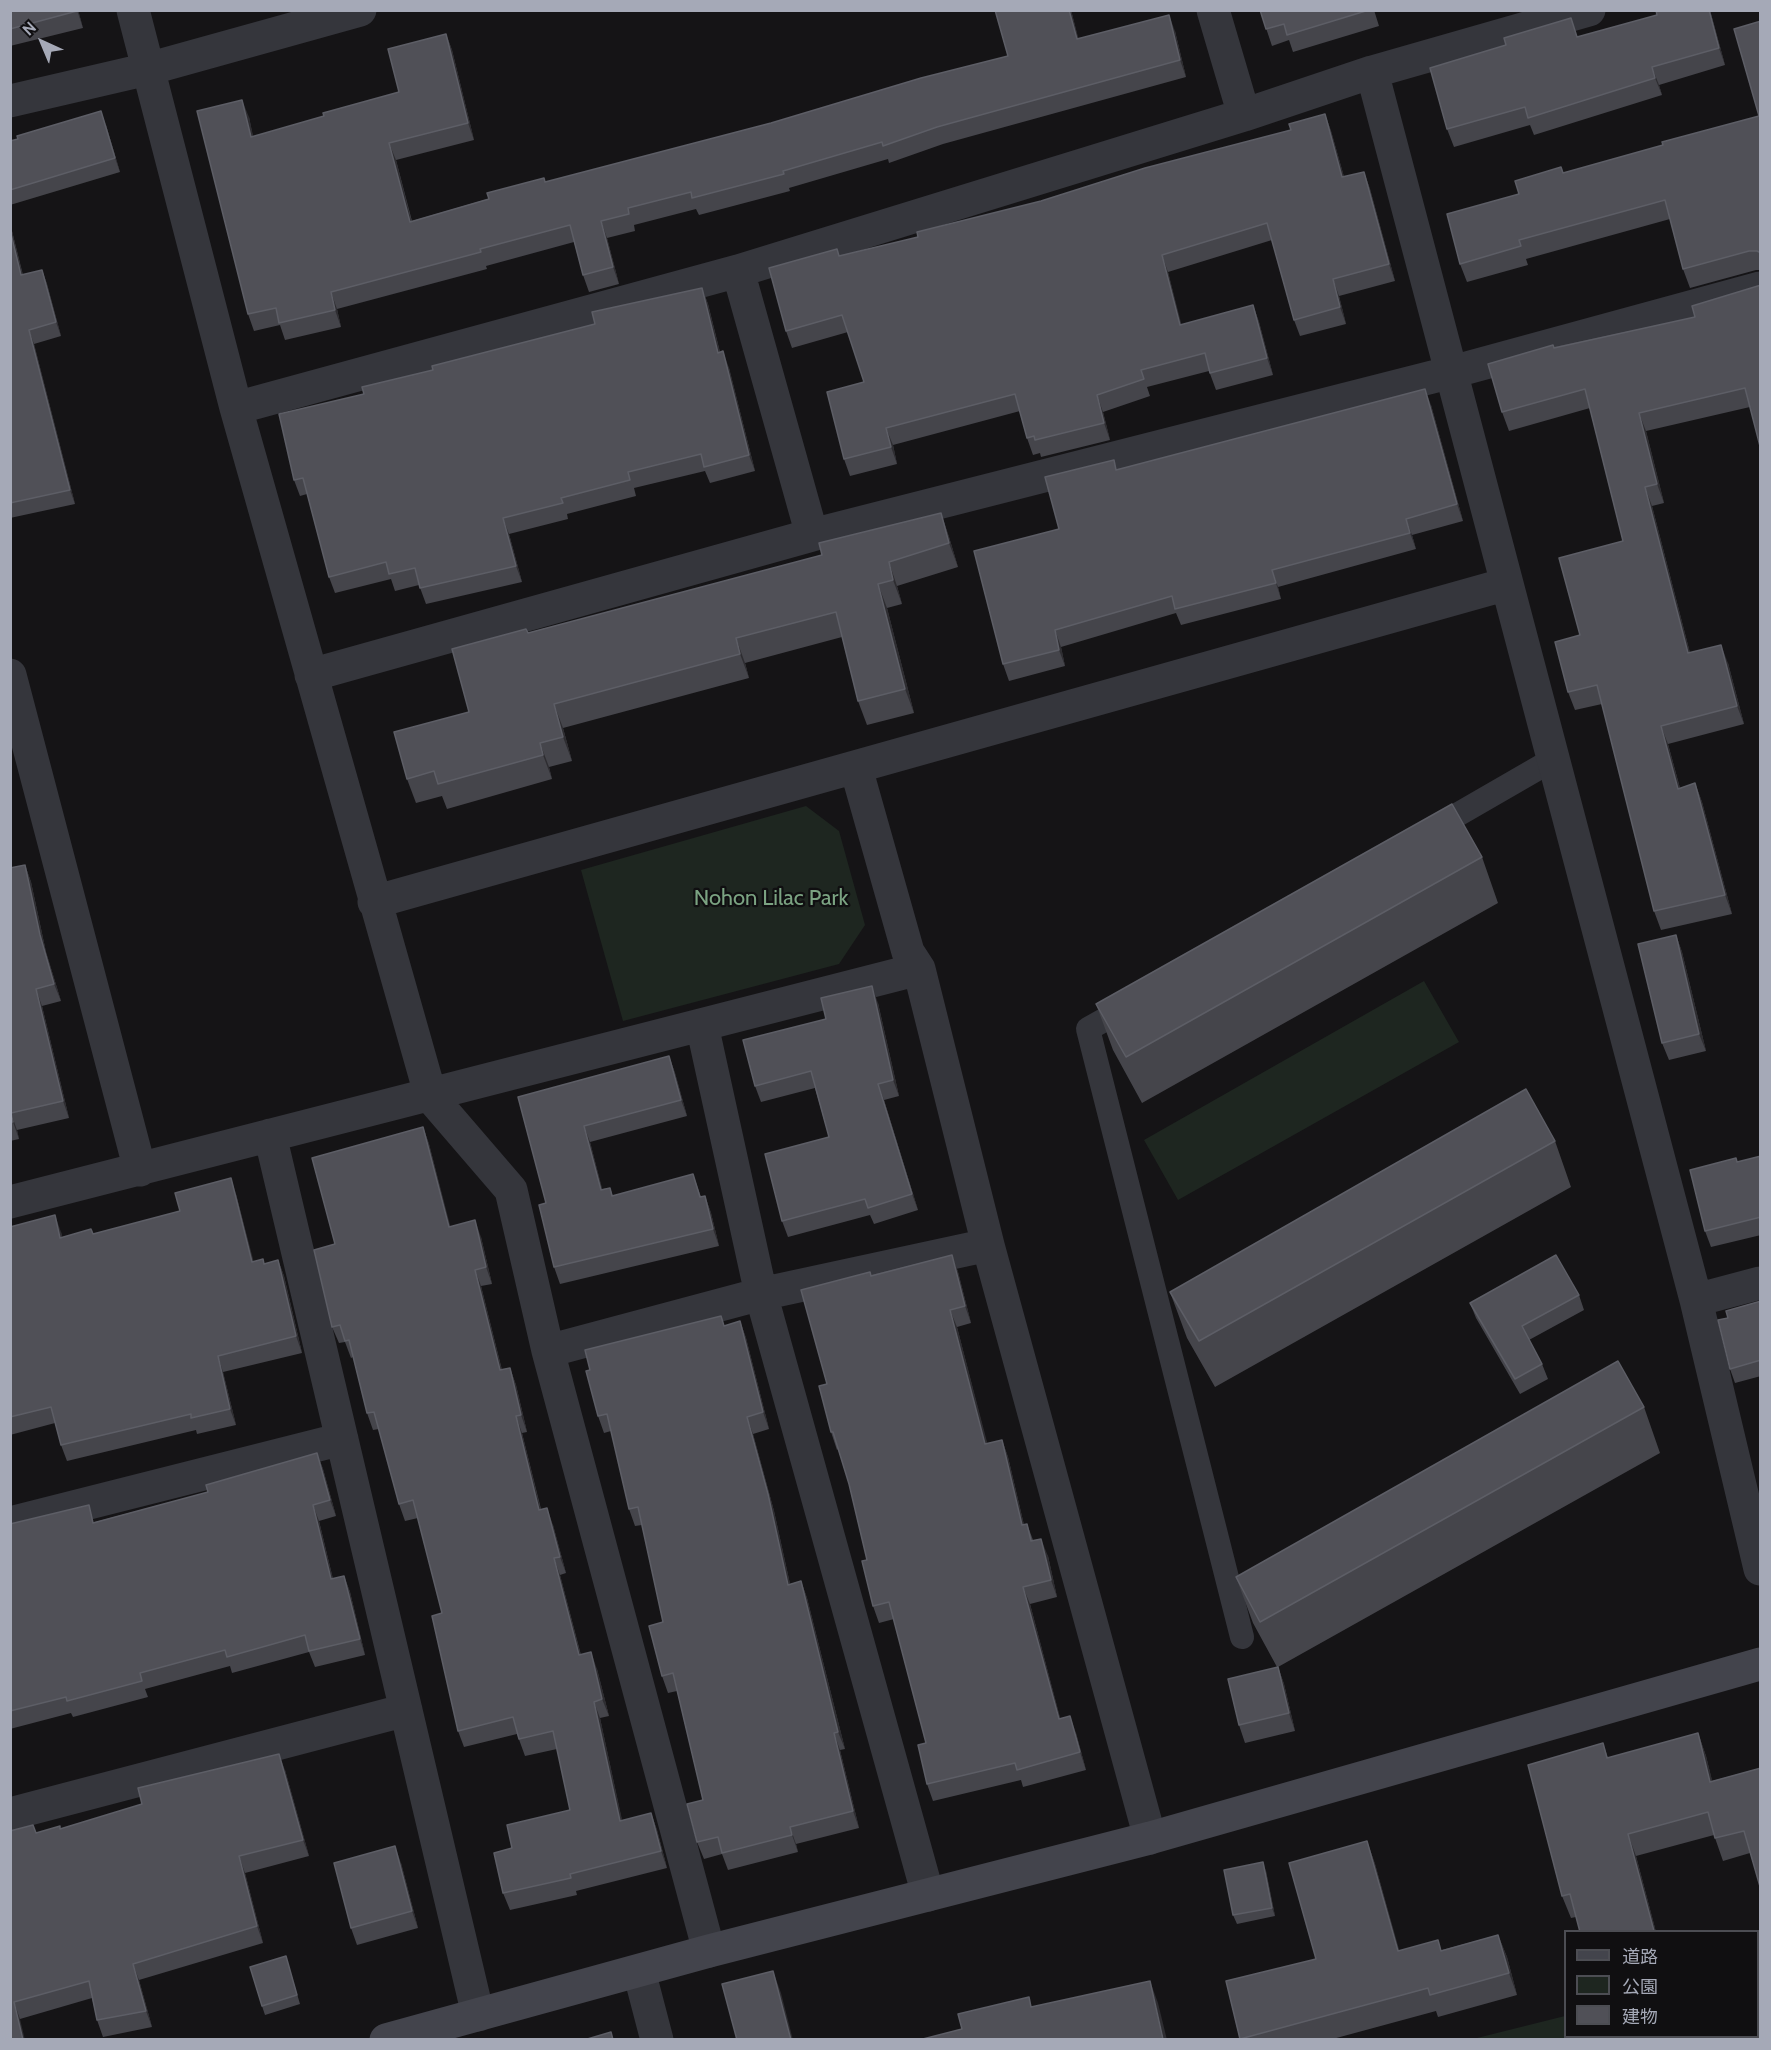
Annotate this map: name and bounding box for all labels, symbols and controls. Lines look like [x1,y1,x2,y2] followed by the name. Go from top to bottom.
[12,12,72,72] north arrow
[18,18,40,39] text: N
[694,886,848,912] park label: Nohon Lilac Park
[1564,1930,1759,2038] legend
[1622,1946,1658,1968] text: 道路
[1622,1976,1658,1998] text: 公園
[1622,2006,1658,2028] text: 建物

